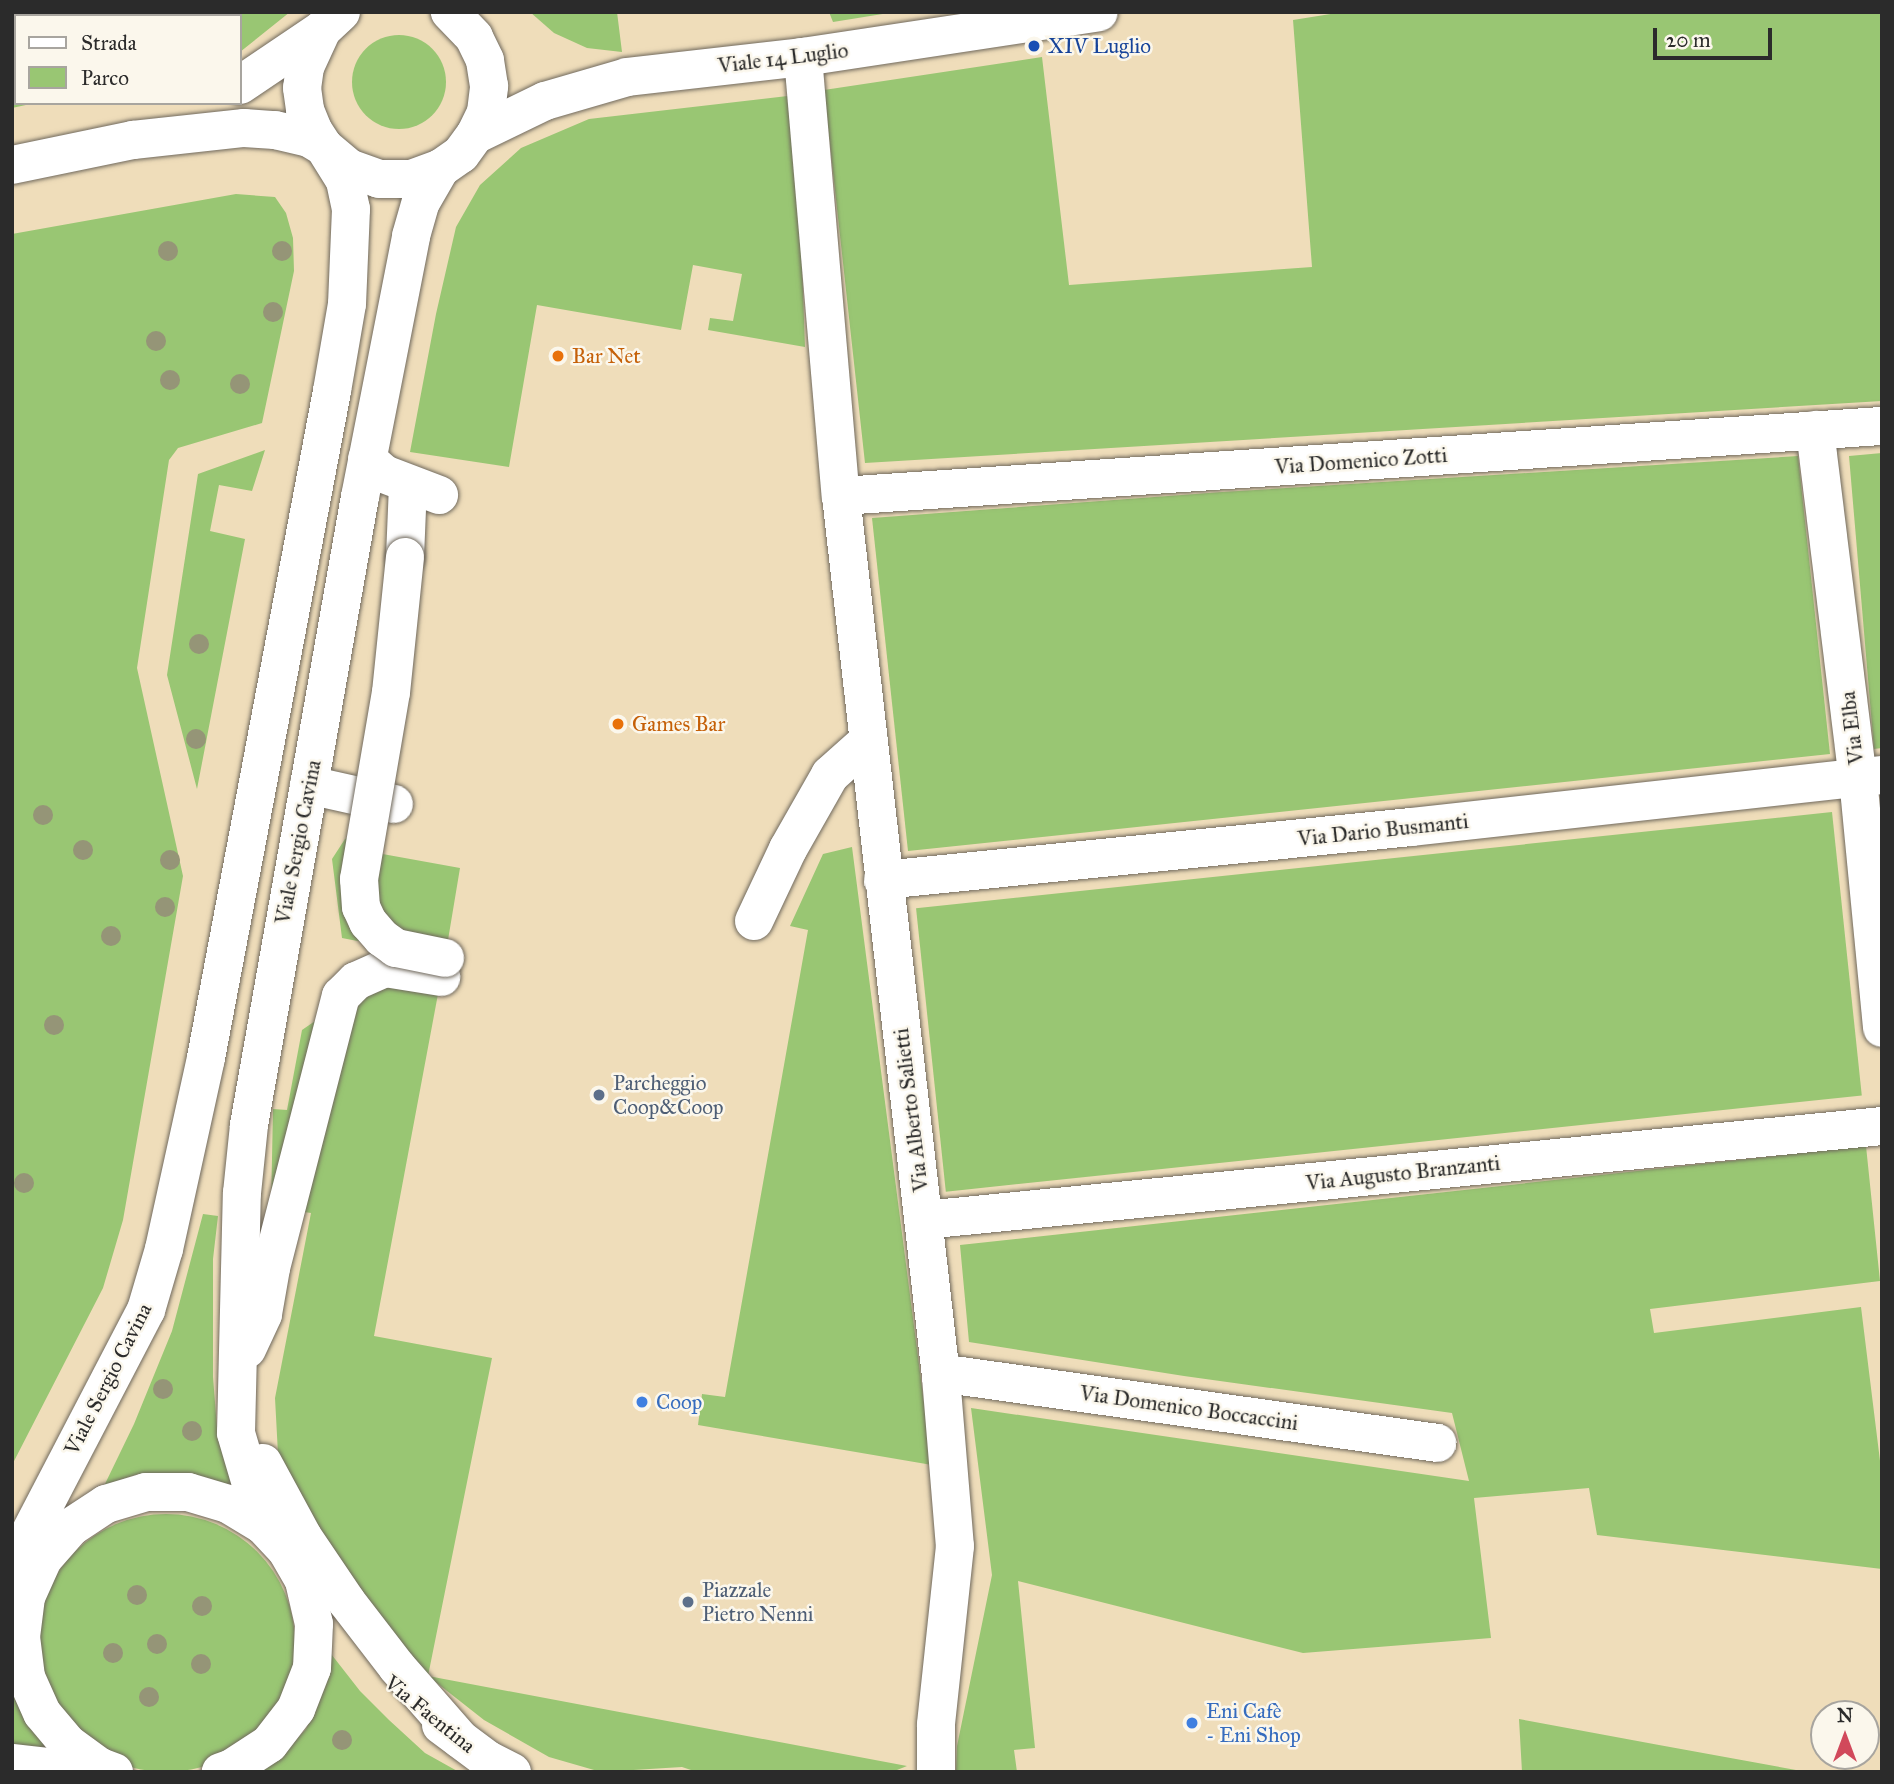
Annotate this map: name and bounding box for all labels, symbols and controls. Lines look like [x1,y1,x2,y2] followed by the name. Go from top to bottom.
[14,14,242,105] legend
[1656,14,1775,58] scale bar
[1666,27,1711,53] text: 20 m
[81,30,137,56] text: Strada
[1048,33,1151,59] place label: XIV Luglio
[716,37,850,79] street label: Viale 14 Luglio
[1026,38,1042,54] marker: XIV Luglio
[81,65,129,91] text: Parco
[572,343,641,369] place label: Bar Net
[550,348,566,364] marker: Bar Net
[1274,442,1448,480] street label: Via Domenico Zotti
[1835,690,1869,766] street label: Via Elba
[632,711,725,737] place label: Games Bar
[610,716,626,732] marker: Games Bar
[270,758,326,926] street label: Viale Sergio Cavina
[1296,808,1470,852] street label: Via Dario Busmanti
[888,1027,934,1193] street label: Via Alberto Salietti
[613,1070,723,1120] place label: Parcheggio Coop&Coop
[591,1087,607,1103] marker: Parcheggio Coop&Coop
[1305,1150,1501,1196] street label: Via Augusto Branzanti
[59,1299,157,1459] street label: Viale Sergio Cavina
[1078,1380,1300,1436] street label: Via Domenico Boccaccini
[656,1389,702,1415] place label: Coop
[634,1394,650,1410] marker: Coop
[702,1577,814,1627] place label: Piazzale Pietro Nenni
[680,1594,696,1610] marker: Piazzale Pietro Nenni
[380,1670,480,1758] street label: Via Faentina
[1206,1698,1301,1748] place label: Eni Cafè - Eni Shop
[1810,1700,1880,1770] north arrow
[1837,1704,1853,1727] text: N
[1184,1715,1200,1731] marker: Eni Cafè - Eni Shop

